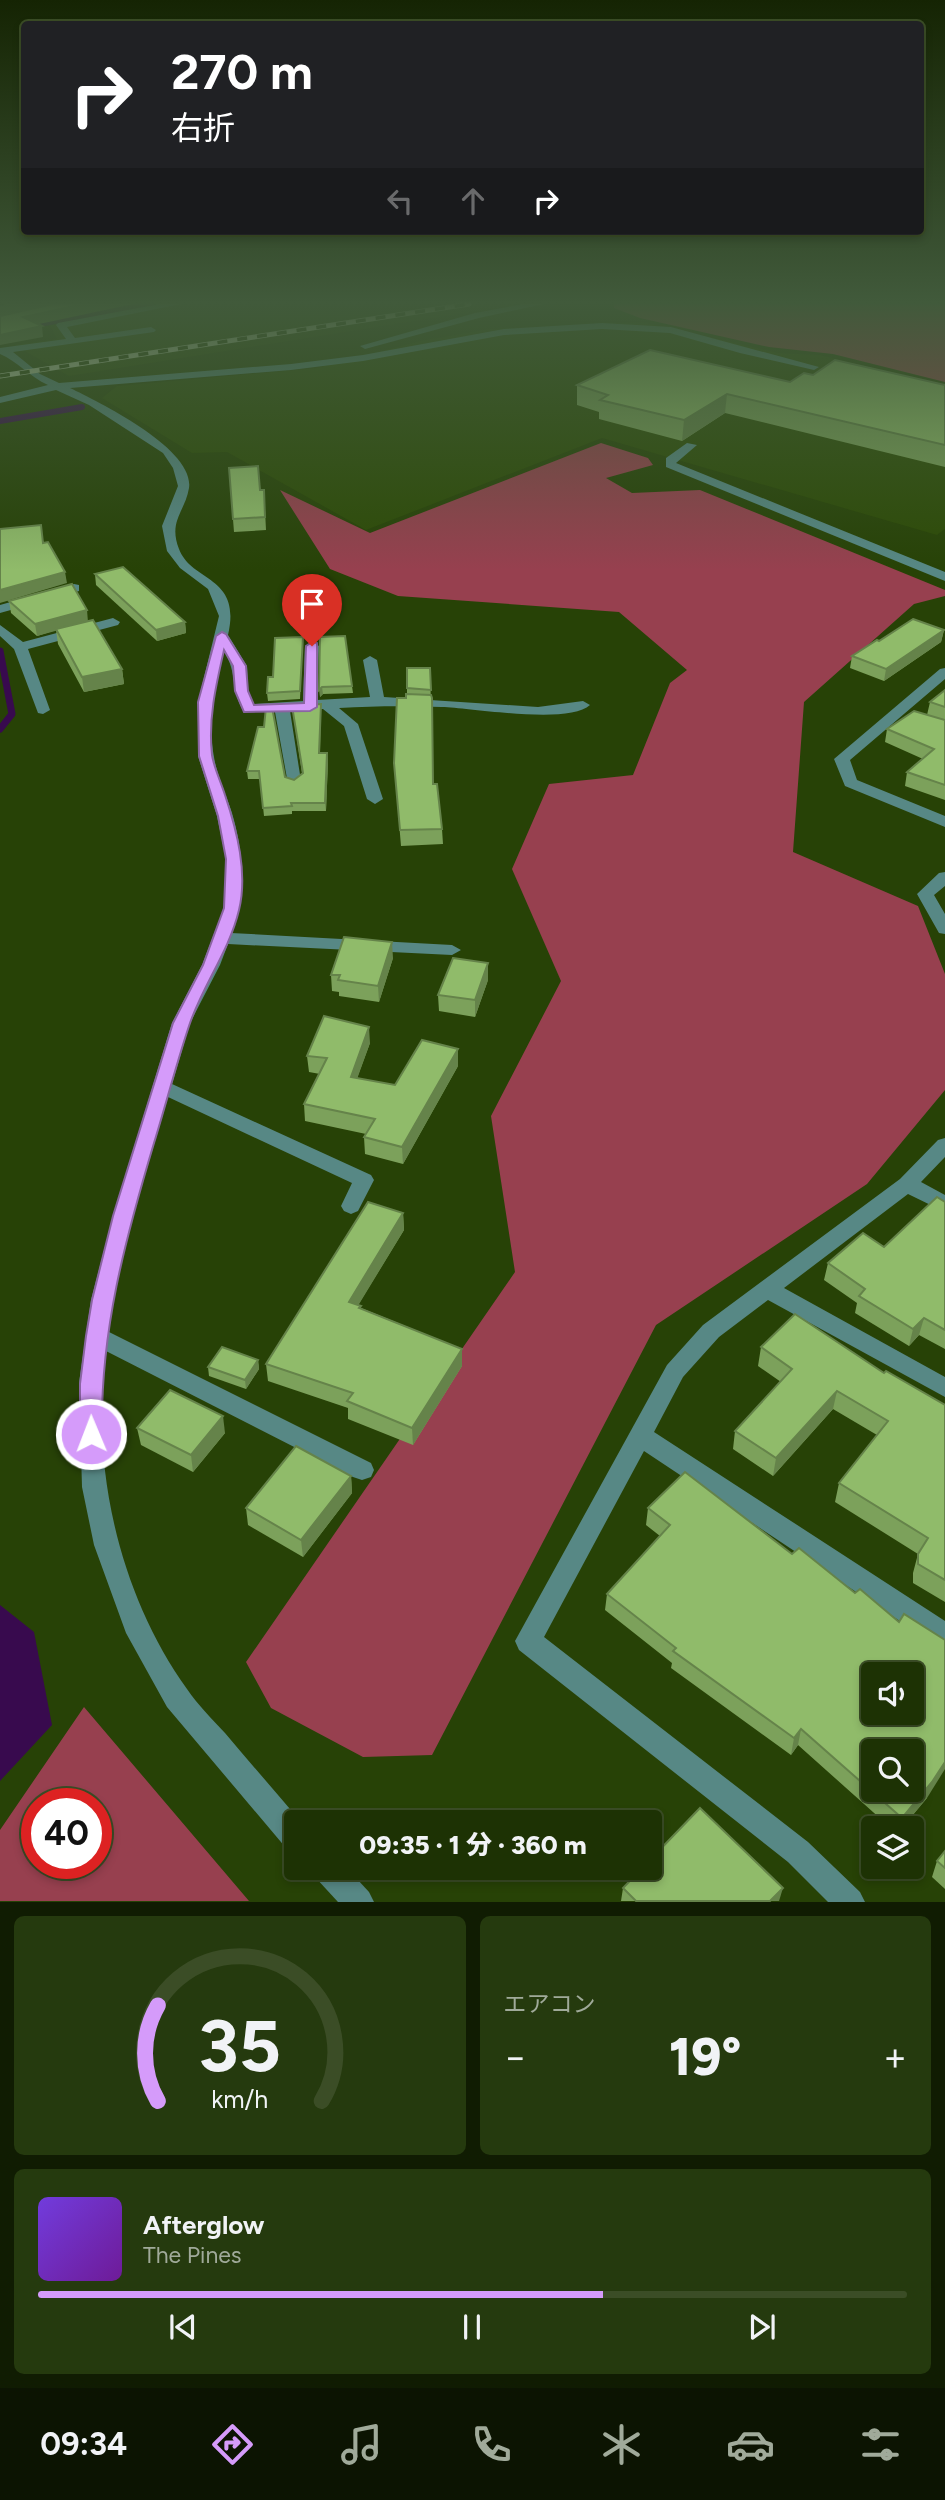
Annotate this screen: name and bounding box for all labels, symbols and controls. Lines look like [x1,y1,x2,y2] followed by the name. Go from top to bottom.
[171,42,313,101] text: 270 m
[56,49,147,140] icon: right
[171,109,235,147] text: 右折
[381,182,419,220] icon: left
[454,182,492,220] icon: ahead
[527,182,565,220] icon: right
[282,574,342,646] pin
[293,585,331,623] icon: arrive
[54,1397,128,1471] position arrow
[861,1662,924,1879] map controls
[861,1662,924,1725] button: sound
[861,1739,924,1802] button: search
[21,1788,112,1879] speed limit sign: 40
[861,1816,924,1879] button: layers
[359,1829,587,1861] text: 09:35 · 1 分 · 360 m
[504,1990,596,2018] text: エアコン
[198,2003,281,2090] text: 35
[669,2026,742,2088] text: 19°
[504,2034,527,2080] text: −
[883,2034,907,2080] text: +
[211,2084,268,2114] text: km/h
[143,2209,265,2241] text: Afterglow
[143,2241,242,2269] text: The Pines
[164,2308,202,2346] icon: previous
[453,2308,491,2346] icon: pause
[743,2308,781,2346] icon: next
[208,2420,257,2469] icon: directions
[337,2420,386,2469] icon: music
[467,2420,516,2469] icon: phone
[597,2420,646,2469] icon: climate
[726,2420,775,2469] icon: car
[856,2420,905,2469] icon: filters
[40,2425,127,2463] text: 09:34

